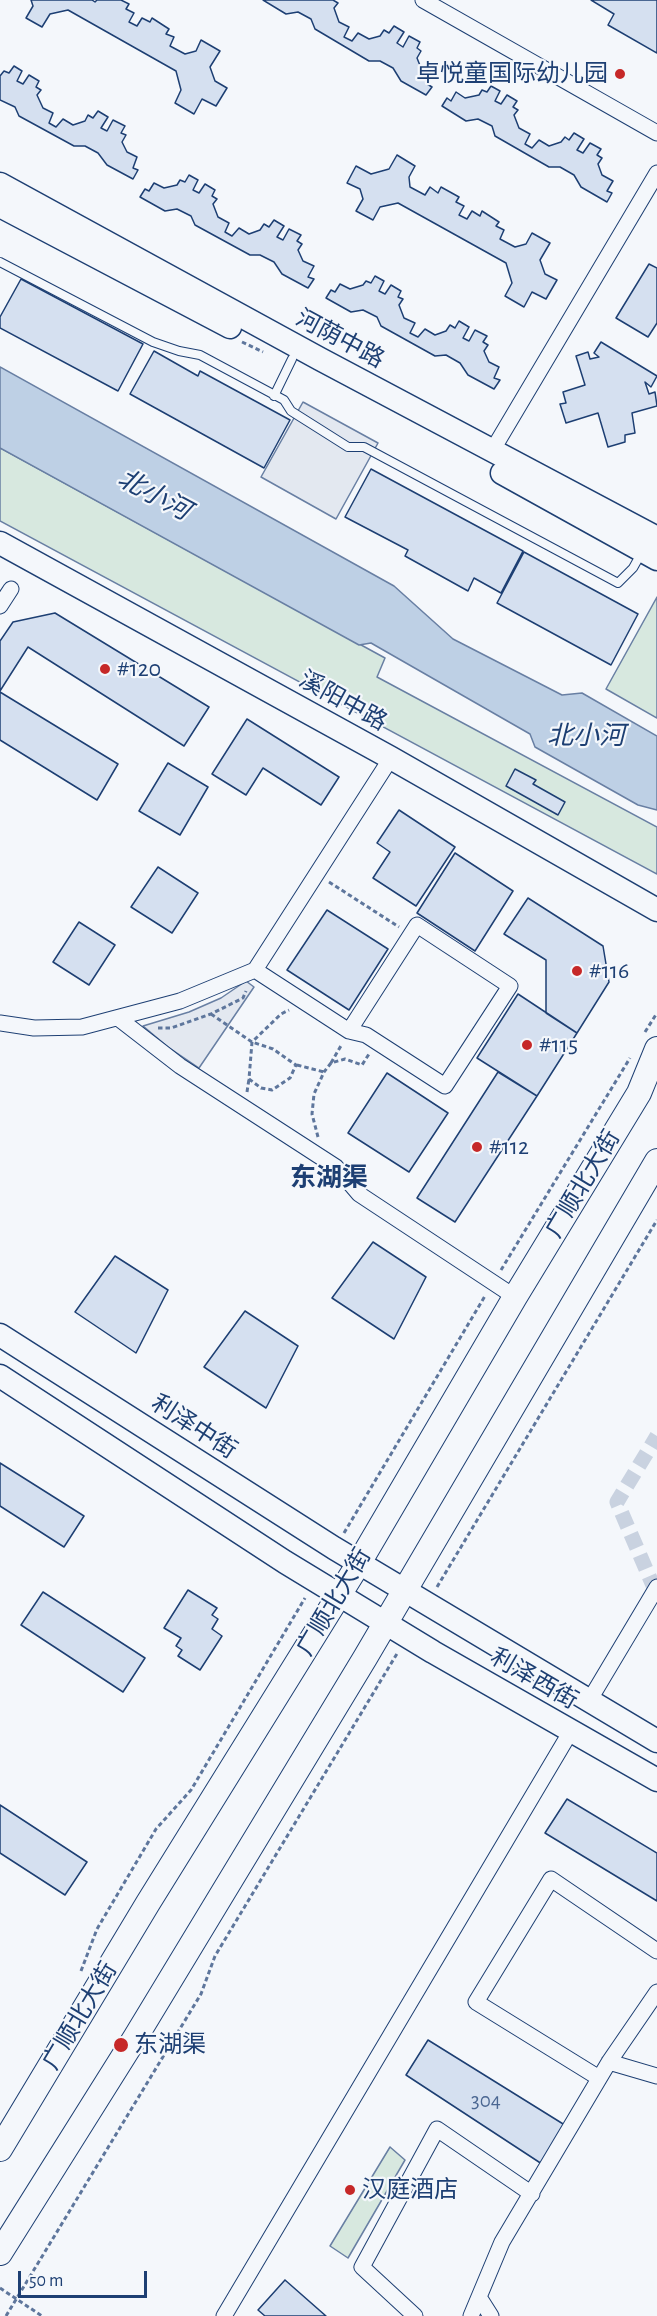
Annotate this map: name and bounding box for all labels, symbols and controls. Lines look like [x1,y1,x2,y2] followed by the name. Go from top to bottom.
[416,60,608,88] place label: 卓悦童国际幼儿园
[613,67,627,81] marker: 卓悦童国际幼儿园
[291,304,389,374] street label: 河荫中路
[112,463,196,527] water label: 北小河
[117,655,161,683] place label: #120
[98,662,112,676] marker: #120
[294,665,392,737] street label: 溪阳中路
[547,720,625,752] water label: 北小河
[589,957,629,985] place label: #116
[570,964,584,978] marker: #116
[539,1031,578,1059] place label: #115
[520,1038,534,1052] marker: #115
[540,1125,626,1243] street label: 广顺北大街
[489,1133,529,1161] place label: #112
[470,1140,484,1154] marker: #112
[290,1162,368,1194] district label: 东湖渠
[146,1389,242,1465] street label: 利泽中街
[291,1543,377,1661] street label: 广顺北大街
[485,1643,583,1715] street label: 利泽西街
[37,1957,123,2075] street label: 广顺北大街
[134,2031,206,2059] place label: 东湖渠
[112,2036,130,2054] marker: 东湖渠
[471,2088,501,2114] house number: 304
[362,2176,458,2204] place label: 汉庭酒店
[343,2183,357,2197] marker: 汉庭酒店
[21,2259,150,2297] scale bar
[29,2272,63,2290] text: 50 m

